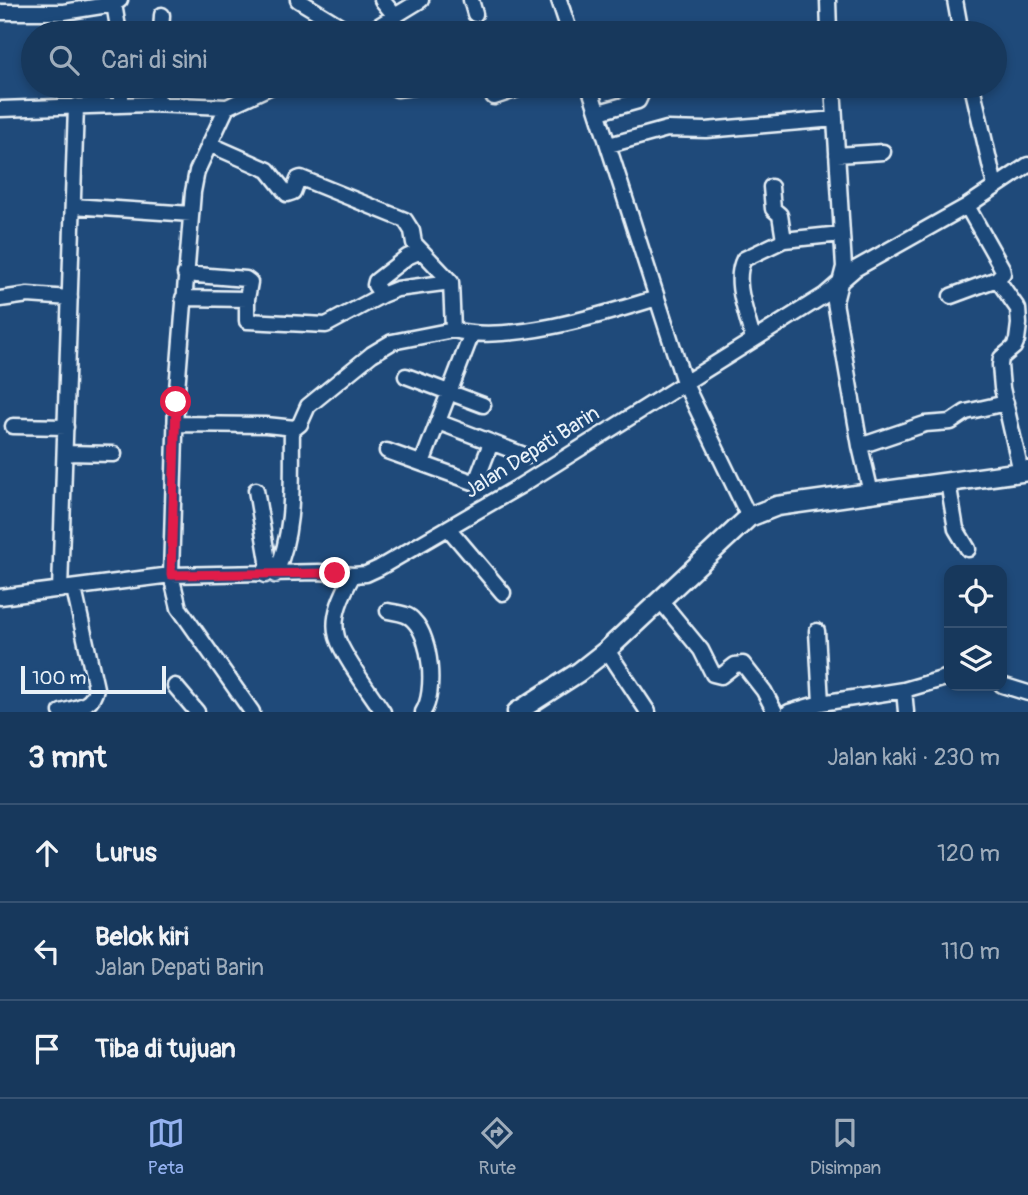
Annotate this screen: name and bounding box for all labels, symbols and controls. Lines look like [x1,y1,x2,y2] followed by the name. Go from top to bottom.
[21,21,1007,98] search box
[45,41,83,79] icon: search
[101,44,207,76] text: Cari di sini
[160,386,191,417] route start
[459,400,605,504] street label: Jalan Depati Barin
[319,557,350,588] route end
[944,565,1007,691] map controls
[944,565,1007,628] button: locate
[944,628,1007,691] button: layers
[21,663,166,695] scale bar
[32,666,86,690] text: 100 m
[28,739,107,776] text: 3 mnt
[827,743,1000,772] text: Jalan kaki · 230 m
[28,834,66,872] icon: ahead
[95,837,157,869] text: Lurus
[937,839,1000,868] text: 120 m
[95,921,189,953] text: Belok kiri
[28,932,66,970] icon: left
[941,937,1000,966] text: 110 m
[95,953,264,982] text: Jalan Depati Barin
[28,1030,66,1068] icon: arrive
[95,1033,236,1065] text: Tiba di tujuan
[147,1114,185,1180] tab: Peta
[478,1114,516,1180] tab: Rute
[810,1114,881,1180] tab: Disimpan

